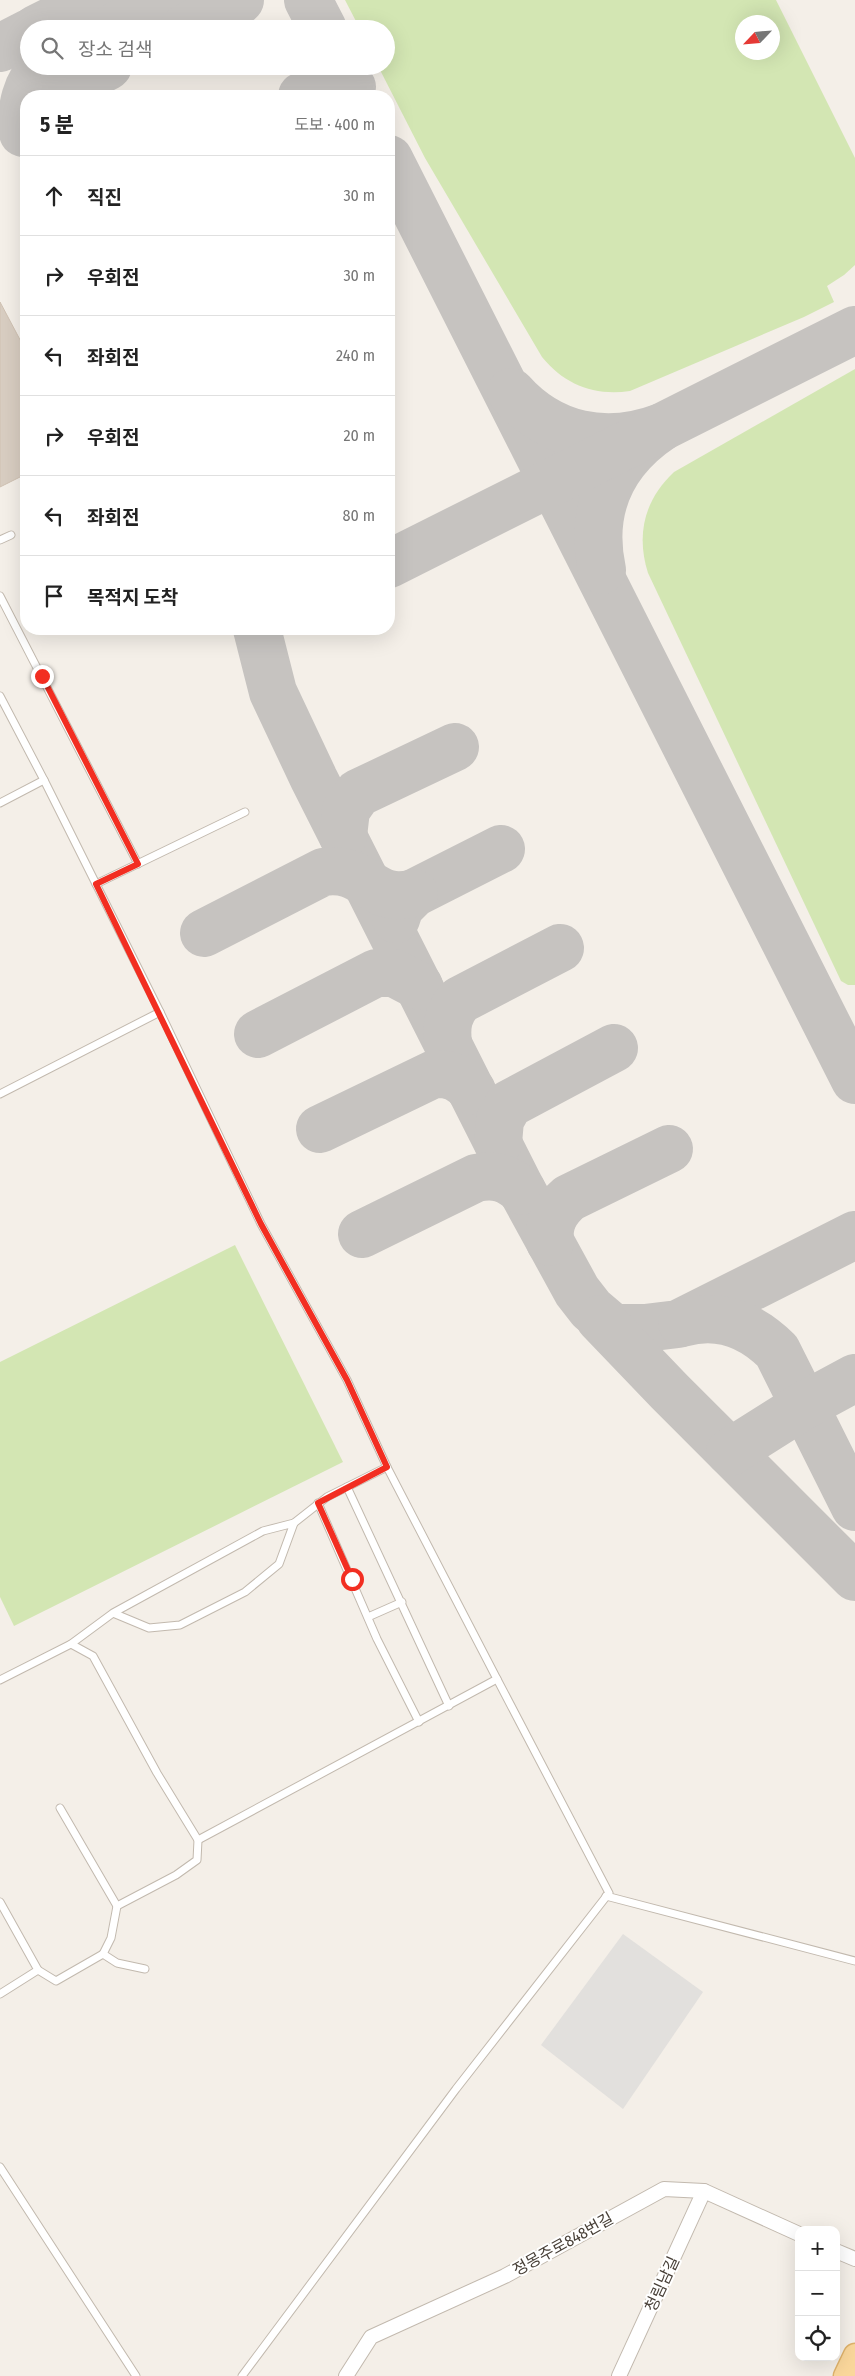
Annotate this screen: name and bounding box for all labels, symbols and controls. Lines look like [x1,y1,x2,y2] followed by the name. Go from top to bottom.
[735,15,780,60] north arrow
[20,20,395,75] search box
[38,34,66,62] icon: search
[78,38,152,61] text: 장소 검색
[40,112,74,138] text: 5 분
[294,115,375,134] text: 도보 · 400 m
[40,182,68,210] icon: ahead
[87,186,122,209] text: 직진
[343,186,375,205] text: 30 m
[40,262,68,290] icon: right
[87,266,139,289] text: 우회전
[343,266,375,285] text: 30 m
[40,342,68,370] icon: left
[87,346,139,369] text: 좌회전
[336,346,375,365] text: 240 m
[40,422,68,450] icon: right
[87,426,139,449] text: 우회전
[344,426,375,445] text: 20 m
[40,502,68,530] icon: left
[87,506,139,529] text: 좌회전
[343,506,375,525] text: 80 m
[40,582,68,610] icon: arrive
[87,586,178,609] text: 목적지 도착
[31,665,54,688] route end
[341,1568,364,1591] route start
[509,2209,617,2279] street label: 정몽주로848번길
[795,2226,840,2361] map controls
[795,2226,840,2271] button: +
[641,2253,683,2315] street label: 청림남길
[795,2271,840,2316] button: −
[795,2316,840,2361] button: locate

